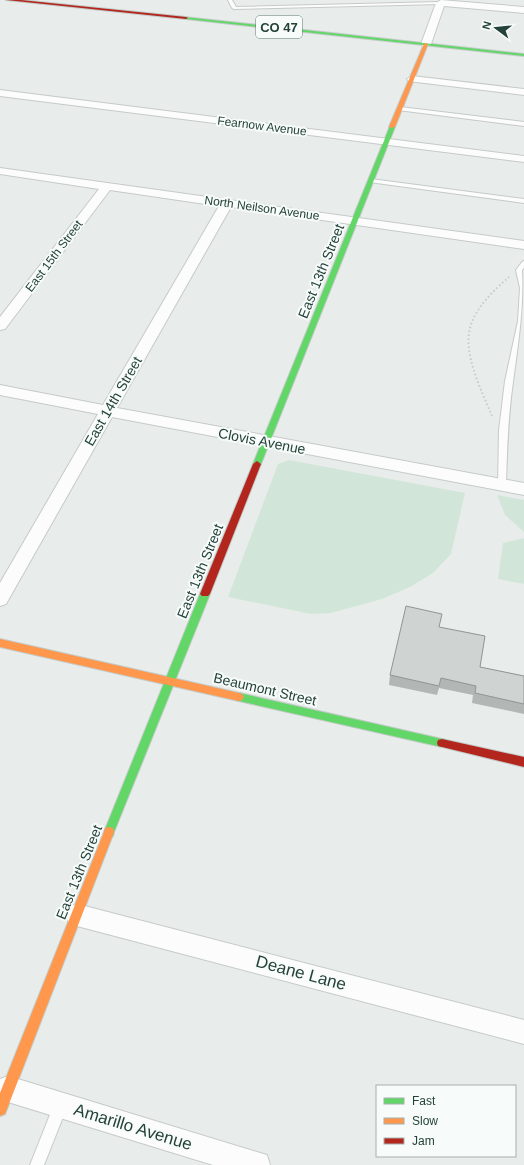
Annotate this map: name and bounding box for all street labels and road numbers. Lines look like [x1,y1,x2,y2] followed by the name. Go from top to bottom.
[256,16,302,38] road number: CO 47
[217,114,308,138] street label: Fearnow Avenue
[204,193,321,223] street label: North Neilson Avenue
[23,217,86,295] street label: East 15th Street
[295,221,347,321] street label: East 13th Street
[81,353,145,448] street label: East 14th Street
[217,425,307,457] street label: Clovis Avenue
[174,521,226,621] street label: East 13th Street
[212,669,318,709] street label: Beaumont Street
[53,822,105,922] street label: East 13th Street
[254,952,348,994] street label: Deane Lane
[72,1100,194,1154] street label: Amarillo Avenue

